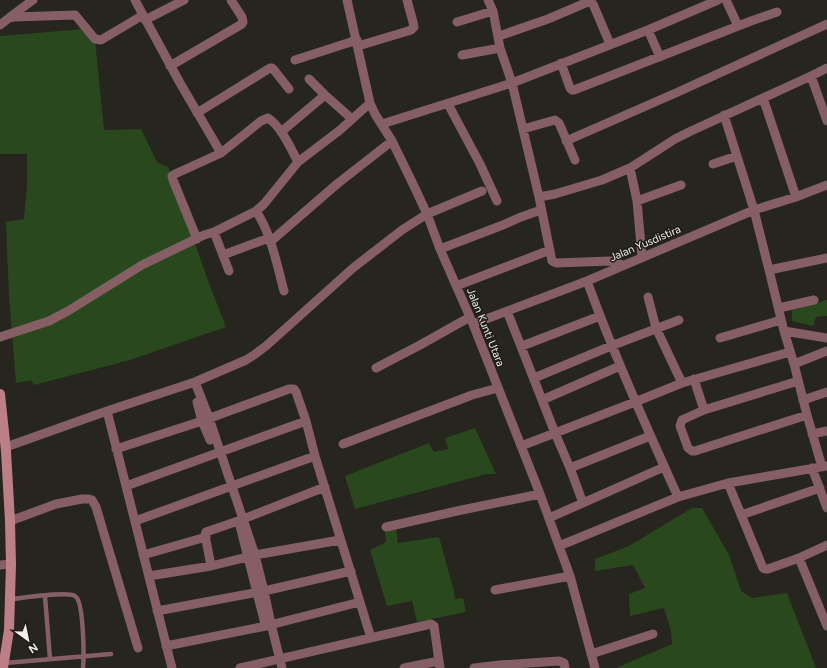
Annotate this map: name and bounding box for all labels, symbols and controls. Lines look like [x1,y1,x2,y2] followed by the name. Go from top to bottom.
[608,223,683,264] street label: Jalan Yusdistira
[464,286,507,368] street label: Jalan Kunti Utara
[8,620,48,660] north arrow
[26,640,40,656] text: N

